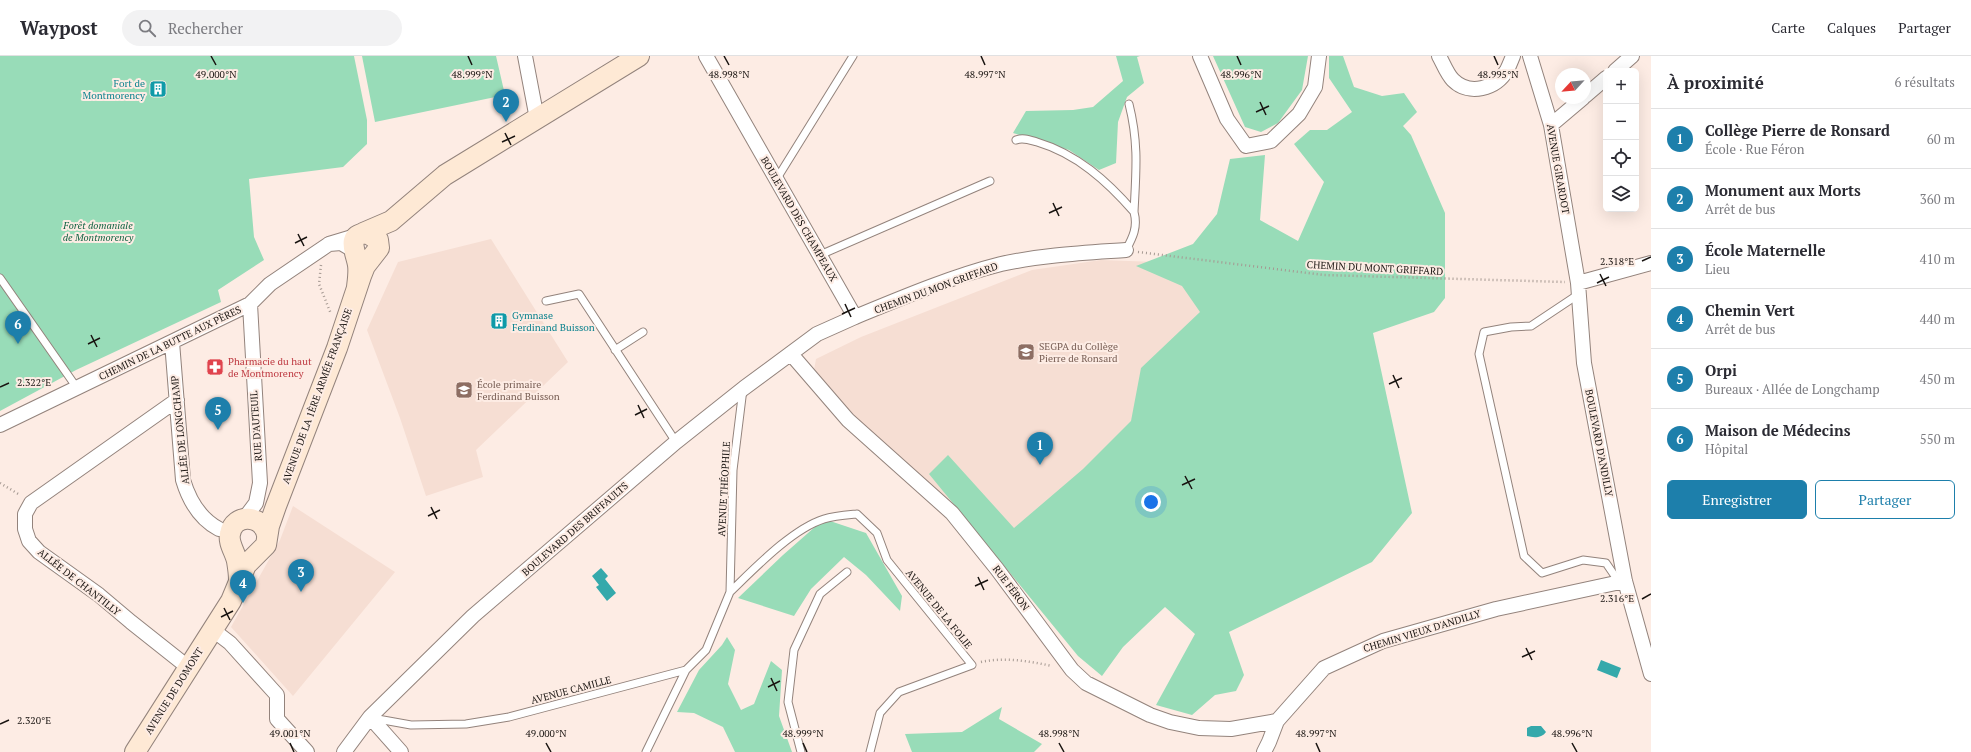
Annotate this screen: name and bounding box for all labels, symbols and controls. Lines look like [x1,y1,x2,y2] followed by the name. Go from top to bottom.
[122,10,402,46] search box
[20,15,98,40] text: Waypost
[136,17,158,39] icon: search
[168,18,243,38] text: Rechercher
[1771,18,1805,37] text: Carte
[1827,18,1876,37] text: Calques
[1898,18,1951,37] text: Partager
[196,68,237,81] text: 49.000°N
[452,68,493,81] text: 48.999°N
[709,68,750,81] text: 48.998°N
[965,68,1006,81] text: 48.997°N
[1221,68,1262,81] text: 48.996°N
[1478,68,1519,81] text: 48.995°N
[1555,68,1591,104] north arrow
[1603,68,1639,212] map controls
[1603,68,1639,104] button: +
[1667,71,1764,94] text: À proximité
[1895,73,1955,91] text: 6 résultats
[82,77,146,102] place label: Fort de Montmorency
[148,79,168,99] building icon: Fort de Montmorency
[493,89,519,122] pin: 2
[1603,104,1639,140] button: −
[1705,120,1890,140] text: Collège Pierre de Ronsard
[1544,123,1572,215] street label: AVENUE GIRARDOT
[1676,130,1684,148] text: 1
[1927,130,1955,148] text: 60 m
[1603,140,1639,176] button: locate
[1705,140,1804,158] text: École · Rue Féron
[758,154,840,284] street label: BOULEVARD DES CHAMPEAUX
[1603,176,1639,212] button: layers
[1705,180,1861,200] text: Monument aux Morts
[1676,190,1684,208] text: 2
[1920,190,1955,208] text: 360 m
[1705,200,1775,218] text: Arrêt de bus
[62,219,134,244] park label: Forêt domaniale de Montmorency
[1705,240,1826,260] text: École Maternelle
[1676,250,1684,268] text: 3
[1920,250,1955,268] text: 410 m
[1600,255,1634,268] text: 2.318°E
[1306,258,1444,278] street label: CHEMIN DU MONT GRIFFARD
[872,260,1000,316] street label: CHEMIN DU MON GRIFFARD
[1705,260,1730,278] text: Lieu
[1705,300,1795,320] text: Chemin Vert
[97,303,243,383] street label: CHEMIN DE LA BUTTE AUX PÈRES
[279,306,355,486] street label: AVENUE DE LA 1ÈRE ARMÉE FRANÇAISE
[512,309,595,334] place label: Gymnase Ferdinand Buisson
[1676,310,1684,328] text: 4
[1920,310,1955,328] text: 440 m
[5,311,31,344] pin: 6
[489,311,509,331] building icon: Gymnase Ferdinand Buisson
[1705,320,1775,338] text: Arrêt de bus
[1039,340,1118,365] place label: SEGPA du Collège Pierre de Ronsard
[1016,342,1036,362] school or university icon: SEGPA du Collège Pierre de Ronsard
[228,355,312,380] place label: Pharmacie du haut de Montmorency
[205,357,225,377] pharmacy icon: Pharmacie du haut de Montmorency
[1705,360,1737,380] text: Orpi
[1676,370,1684,388] text: 5
[1920,370,1955,388] text: 450 m
[168,375,192,485] street label: ALLÉE DE LONGCHAMP
[17,376,51,389] text: 2.322°E
[477,378,560,403] place label: École primaire Ferdinand Buisson
[454,380,474,400] school or university icon: École primaire Ferdinand Buisson
[1705,380,1880,398] text: Bureaux · Allée de Longchamp
[1582,388,1616,498] street label: BOULEVARD D'ANDILLY
[247,390,265,462] street label: RUE D'AUTEUIL
[205,397,231,430] pin: 5
[1705,420,1851,440] text: Maison de Médecins
[1676,430,1684,448] text: 6
[1920,430,1955,448] text: 550 m
[1027,432,1053,465] pin: 1
[1705,440,1748,458] text: Hôpital
[715,441,733,537] street label: AVENUE THÉOPHILE
[519,479,631,579] street label: BOULEVARD DES BRIFFAULTS
[1667,480,1807,519] button: Enregistrer
[1815,480,1955,519] button: Partager
[1141,492,1161,512] your location
[35,546,123,619] street label: ALLÉE DE CHANTILLY
[288,559,314,592] pin: 3
[990,563,1033,614] street label: RUE FÉRON
[903,567,975,651] street label: AVENUE DE LA FOLIE
[230,570,256,603] pin: 4
[1600,592,1634,605] text: 2.316°E
[1362,607,1483,655] street label: CHEMIN VIEUX D'ANDILLY
[142,645,206,737] street label: AVENUE DE DOMONT
[529,673,613,707] street label: AVENUE CAMILLE
[17,714,51,727] text: 2.320°E
[270,727,311,740] text: 49.001°N
[526,727,567,740] text: 49.000°N
[783,727,824,740] text: 48.999°N
[1039,727,1080,740] text: 48.998°N
[1296,727,1337,740] text: 48.997°N
[1552,727,1593,740] text: 48.996°N

